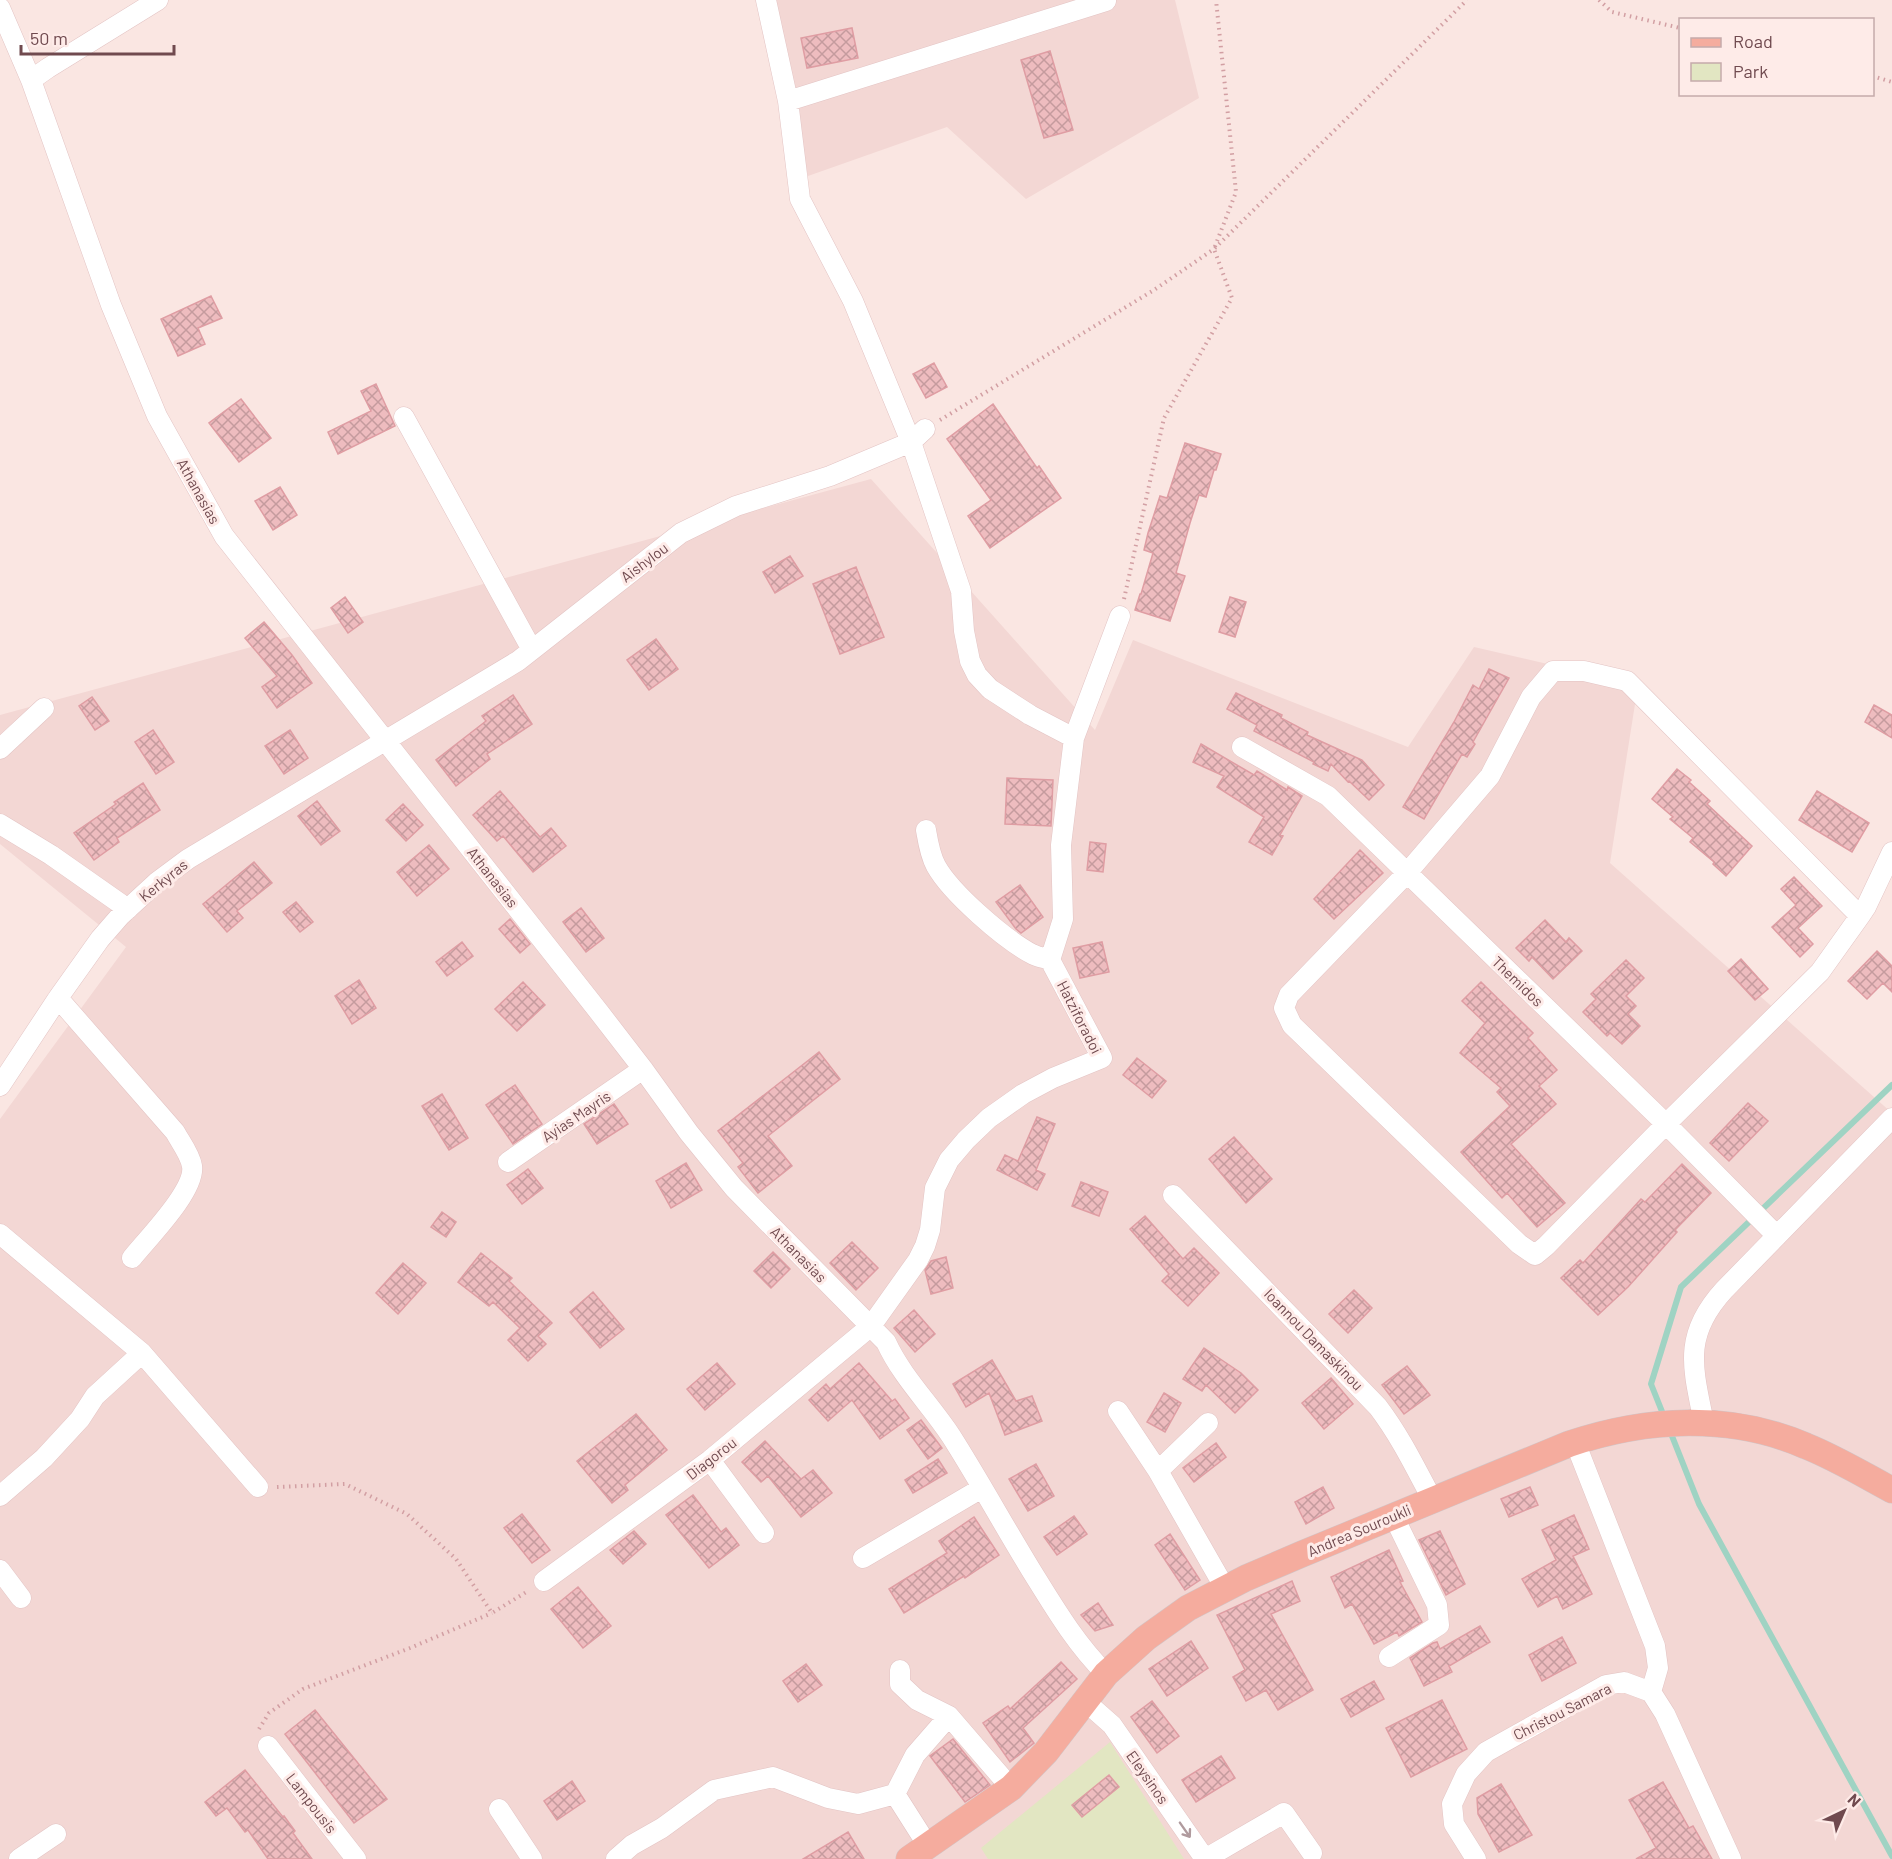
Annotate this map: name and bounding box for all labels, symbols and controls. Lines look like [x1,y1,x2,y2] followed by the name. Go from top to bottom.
[21,18,174,56] scale bar
[1679,18,1874,96] legend
[30,27,68,49] text: 50 m
[1733,30,1773,52] text: Road
[1733,60,1768,82] text: Park
[174,455,224,527] street label: Athanasias
[617,538,671,586] street label: Aishylou
[464,843,522,911] street label: Athanasias
[135,855,191,905] street label: Kerkyras
[1489,952,1547,1010] street label: Themidos
[1054,978,1106,1056] street label: Hatziforadoi
[538,1086,614,1146] street label: Ayias Mayris
[767,1222,831,1286] street label: Athanasias
[1261,1284,1367,1394] street label: Ioannou Damaskinou
[682,1433,740,1483] street label: Diagorou
[1305,1500,1413,1560] street label: Andrea Souroukli
[1510,1679,1614,1743] street label: Christou Samara
[1123,1747,1173,1807] street label: Eleysinos
[283,1769,341,1837] street label: Lampousis
[1814,1781,1874,1841] north arrow
[1844,1789,1865,1810] text: N
[1179,1821,1191,1837] one-way arrow

